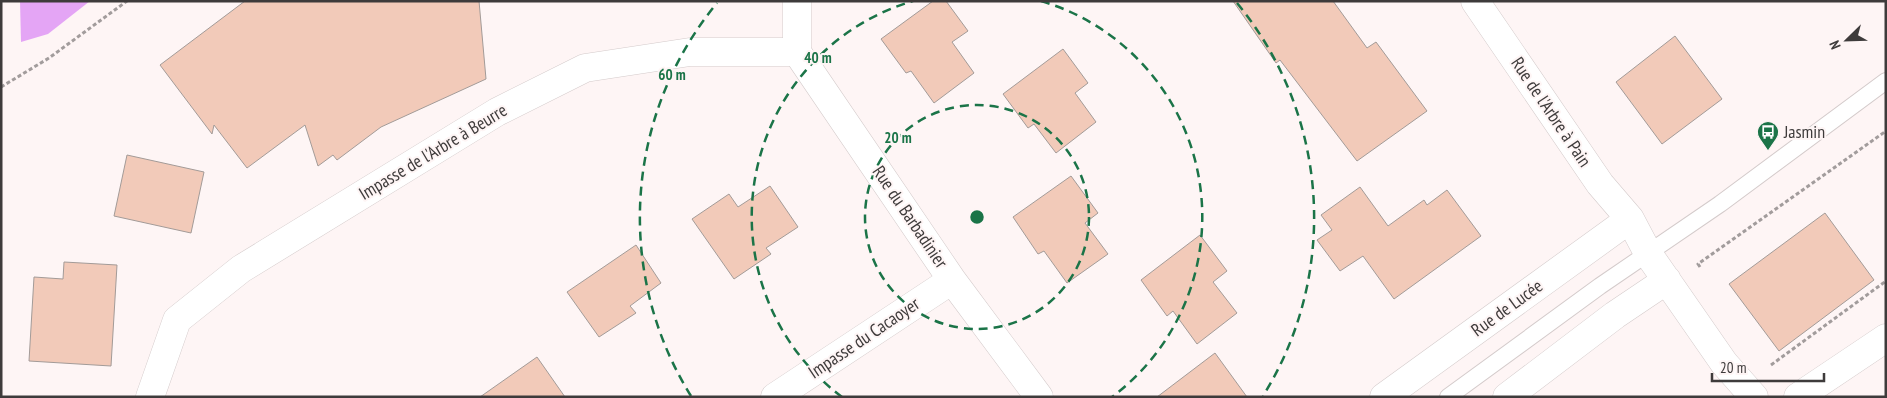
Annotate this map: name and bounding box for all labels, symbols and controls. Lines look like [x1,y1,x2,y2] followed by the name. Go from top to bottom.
[1822,15,1872,65] north arrow
[1825,38,1845,52] text: N
[804,48,832,67] text: 40 m
[1506,52,1597,171] street label: Rue de l'Arbre à Pain
[658,65,686,84] text: 60 m
[355,98,511,205] street label: Impasse de l'Arbre à Beurre
[1756,120,1780,151] bus stop icon: Jasmin
[1783,120,1825,143] place label: Jasmin
[884,128,912,147] text: 20 m
[868,161,953,272] street label: Rue du Barbadinier
[968,208,986,226] centre of rings
[1467,274,1547,341] street label: Rue de Lucée
[804,292,924,383] street label: Impasse du Cacaoyer
[1712,350,1824,382] scale bar
[1720,358,1746,377] text: 20 m

